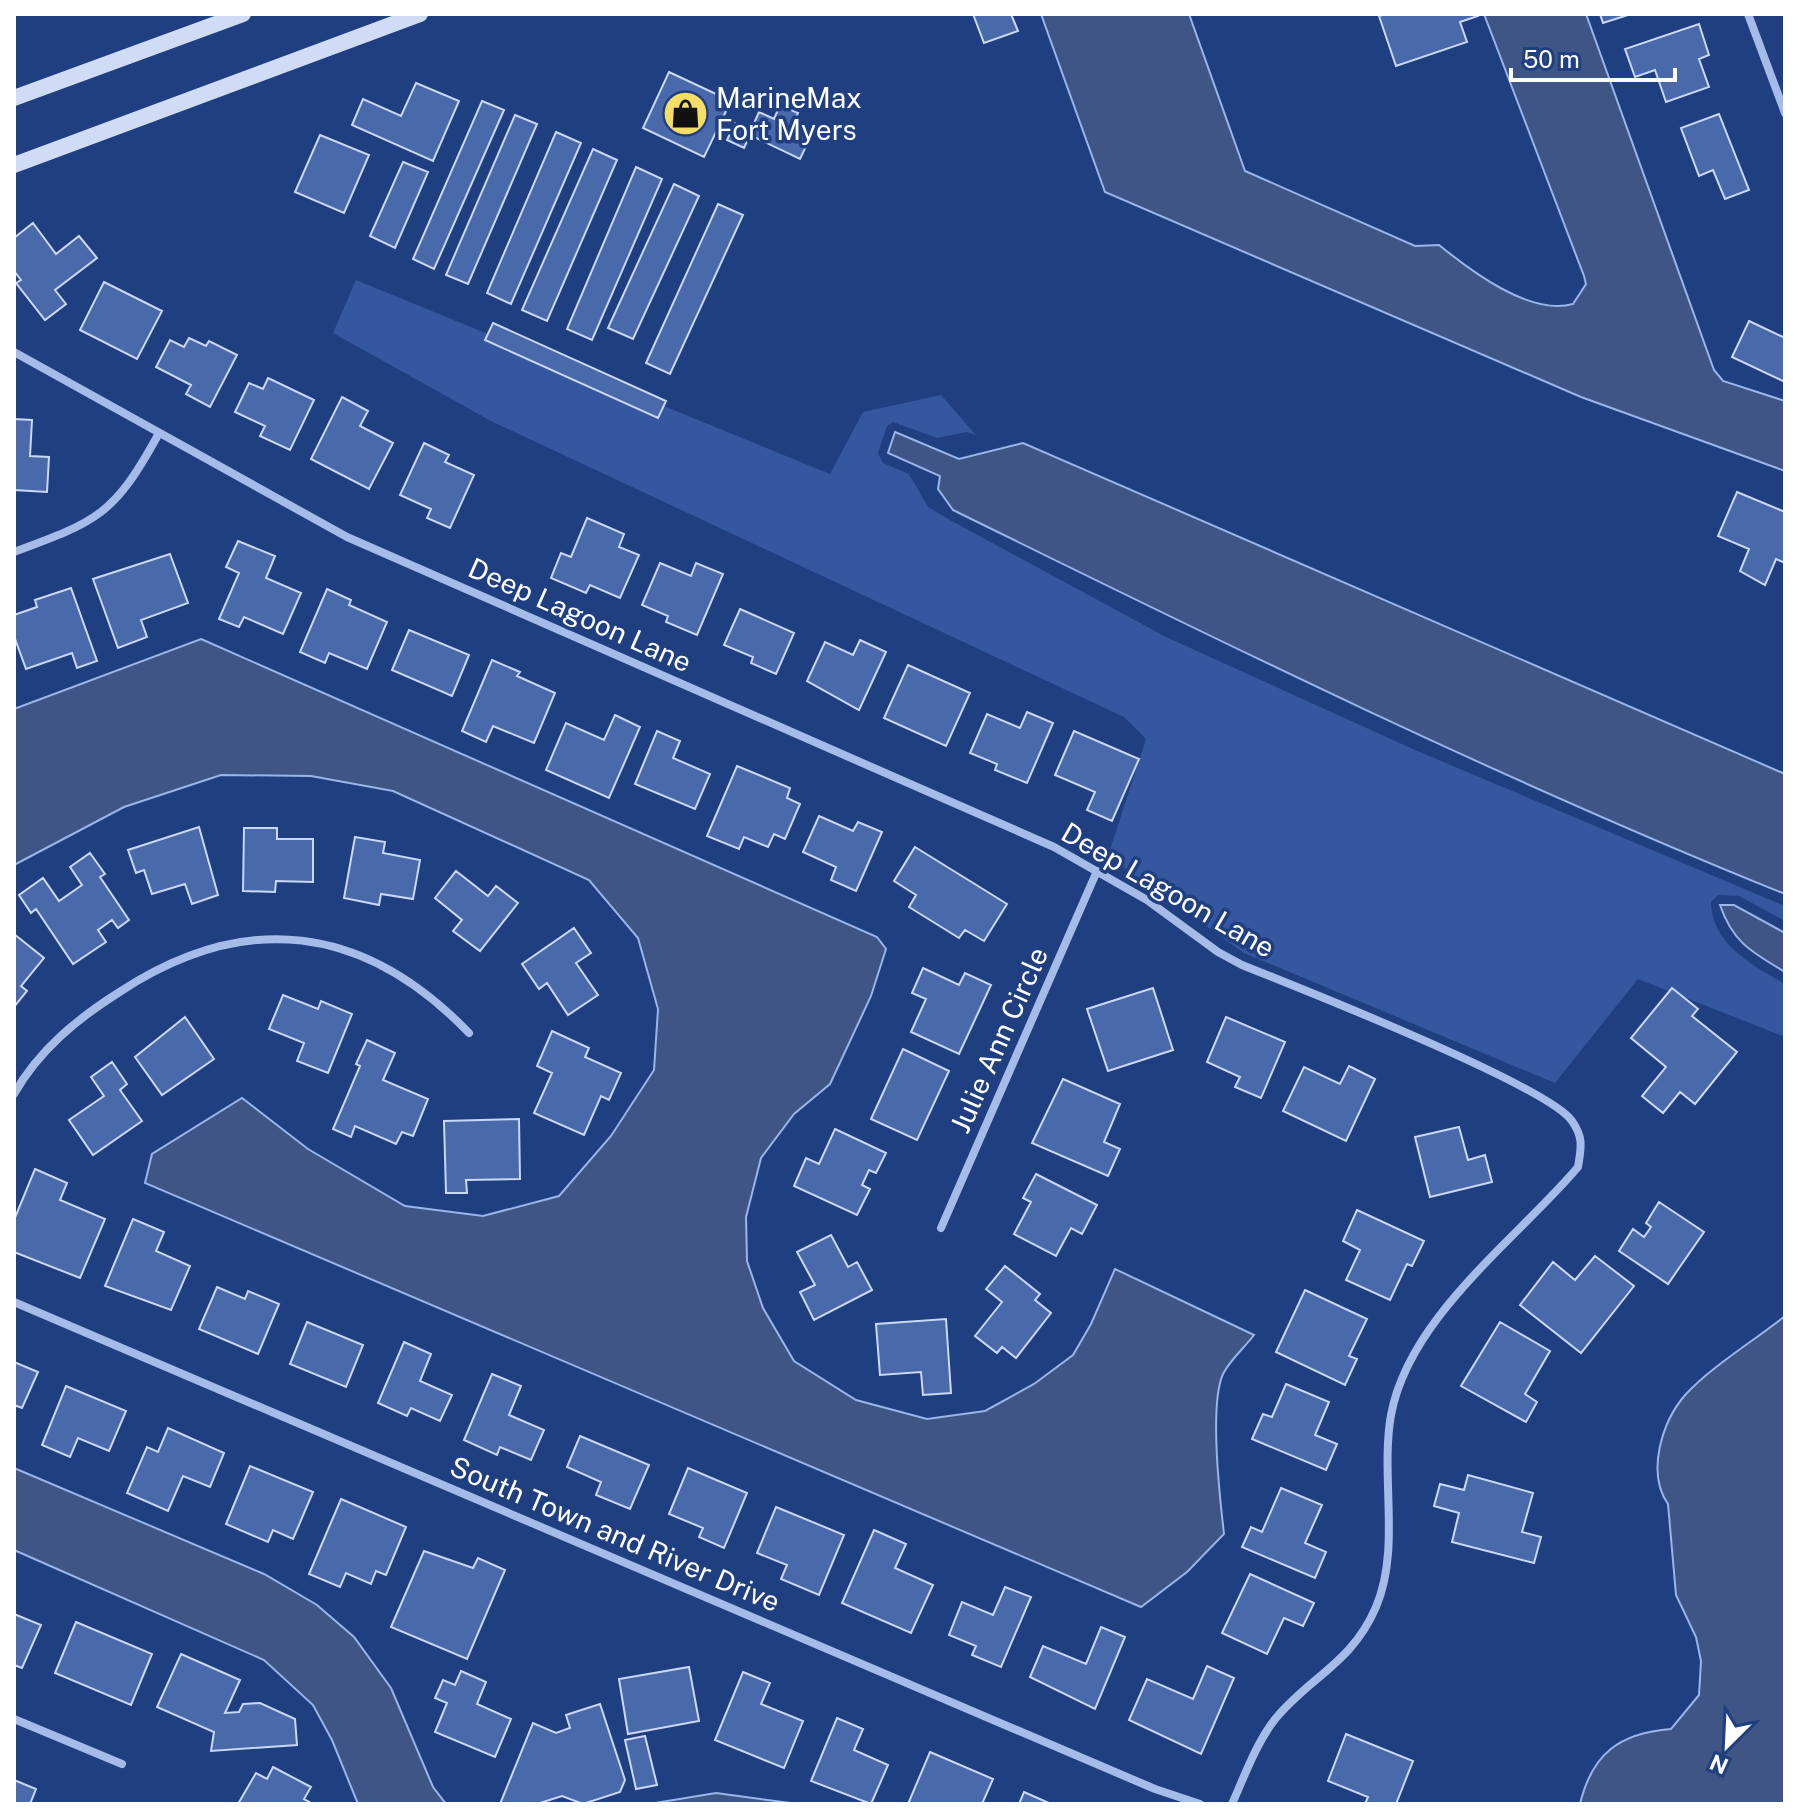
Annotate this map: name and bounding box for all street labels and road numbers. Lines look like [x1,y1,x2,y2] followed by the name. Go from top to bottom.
[464,551,697,679] street label: Deep Lagoon Lane
[1056,815,1281,964] street label: Deep Lagoon Lane
[943,942,1054,1138] street label: Julie Ann Circle
[445,1449,785,1618] street label: South Town and River Drive

